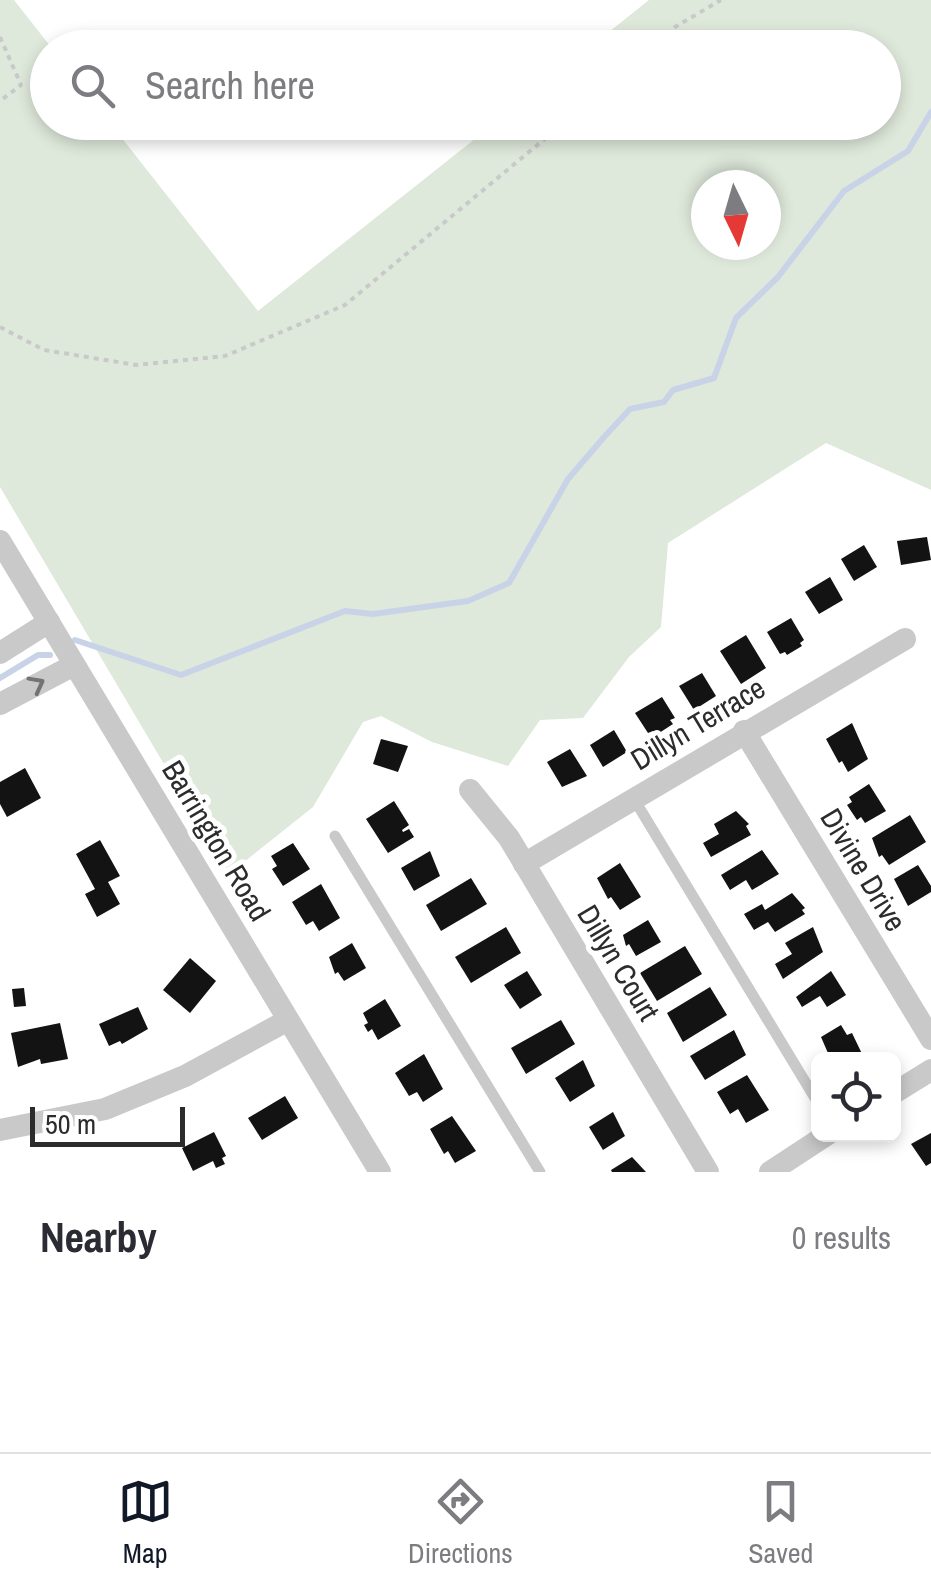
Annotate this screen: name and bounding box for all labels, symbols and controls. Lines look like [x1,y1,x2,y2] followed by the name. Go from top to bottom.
[30,30,901,140] search box
[65,58,120,113] icon: search
[145,60,315,111] text: Search here
[691,170,781,260] north arrow
[623,667,772,779] street label: Dillyn Terrace
[27,677,45,697] one-way arrow
[153,753,280,928] street label: Barrington Road
[812,801,916,938] street label: Divine Drive
[569,897,669,1028] street label: Dillyn Court
[811,1052,901,1142] map controls
[811,1052,901,1142] button: locate
[30,1102,185,1146] scale bar
[45,1105,96,1143] text: 50 m
[40,1209,157,1265] text: Nearby
[792,1216,891,1259] text: 0 results
[118,1474,173,1572] tab: Map
[408,1474,513,1572] tab: Directions
[748,1474,813,1572] tab: Saved

